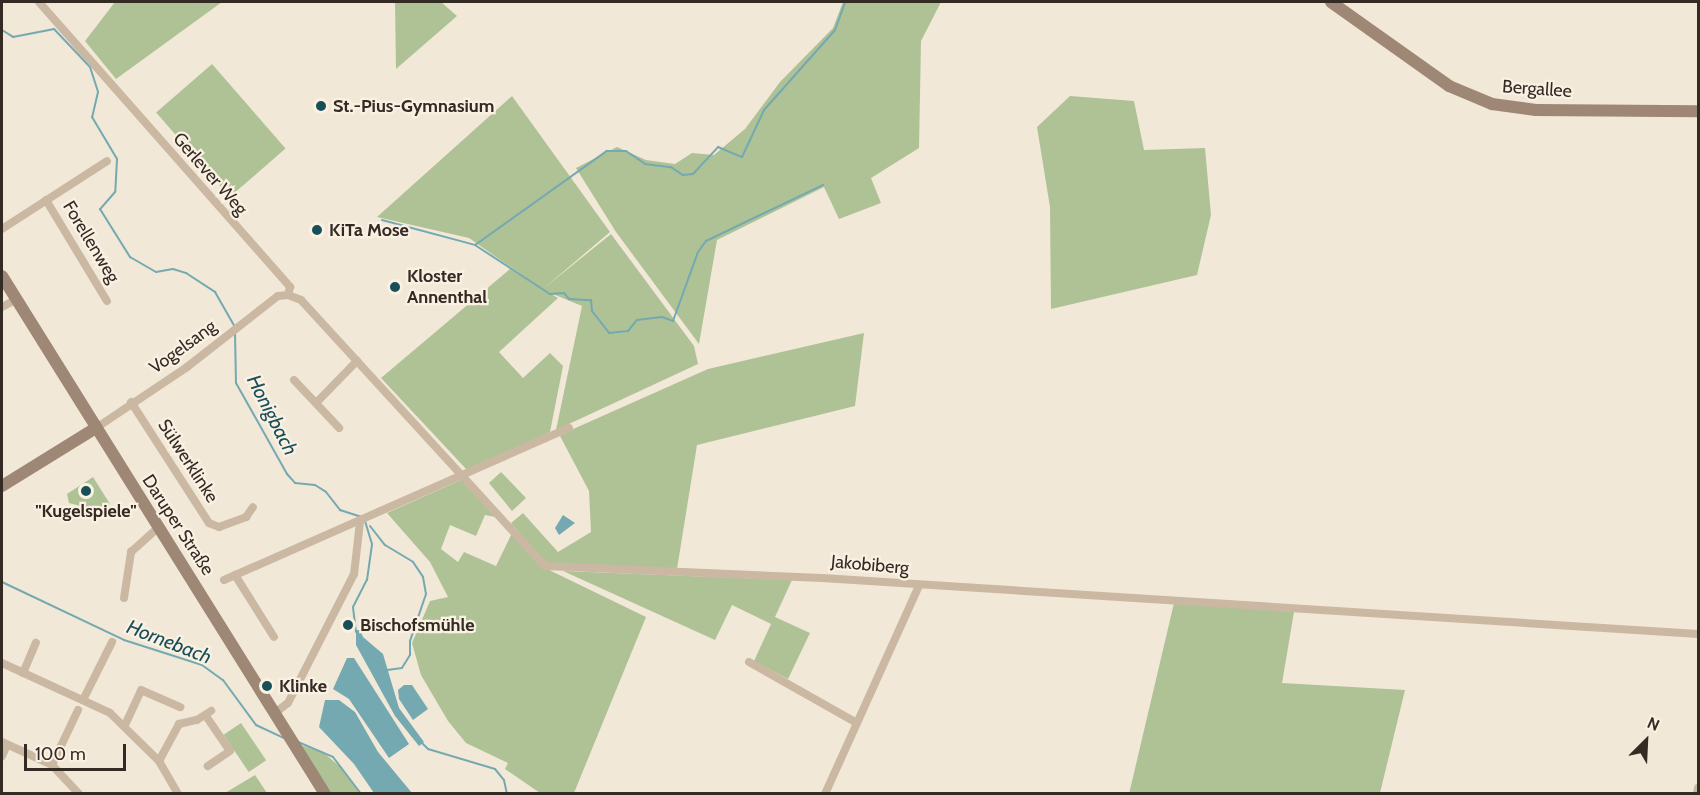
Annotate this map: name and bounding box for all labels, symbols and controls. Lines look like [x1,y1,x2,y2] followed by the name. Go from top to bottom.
[1501,76,1573,102] street label: Bergallee
[333,95,494,117] place label: St.-Pius-Gymnasium
[314,99,328,113] marker: St.-Pius-Gymnasium
[168,128,252,220] street label: Gerlever Weg
[58,197,124,287] street label: Forellenweg
[329,219,409,241] place label: KiTa Mose
[310,223,324,237] marker: KiTa Mose
[407,266,487,308] place label: Kloster Annenthal
[388,280,402,294] marker: Kloster Annenthal
[145,316,221,378] street label: Vogelsang
[242,371,302,459] water label: Honigbach
[153,415,223,507] street label: Sülwerklinke
[137,471,219,579] street label: Daruper Straße
[79,484,93,498] marker: "Kugelspiele"
[35,500,137,522] place label: "Kugelspiele"
[830,551,910,579] street label: Jakobiberg
[360,614,474,636] place label: Bischofsmühle
[123,615,215,669] water label: Hornebach
[341,618,355,632] marker: Bischofsmühle
[279,675,327,697] place label: Klinke
[260,679,274,693] marker: Klinke
[1616,711,1676,771] north arrow
[1644,713,1663,735] text: N
[27,732,129,770] scale bar
[35,743,86,765] text: 100 m

